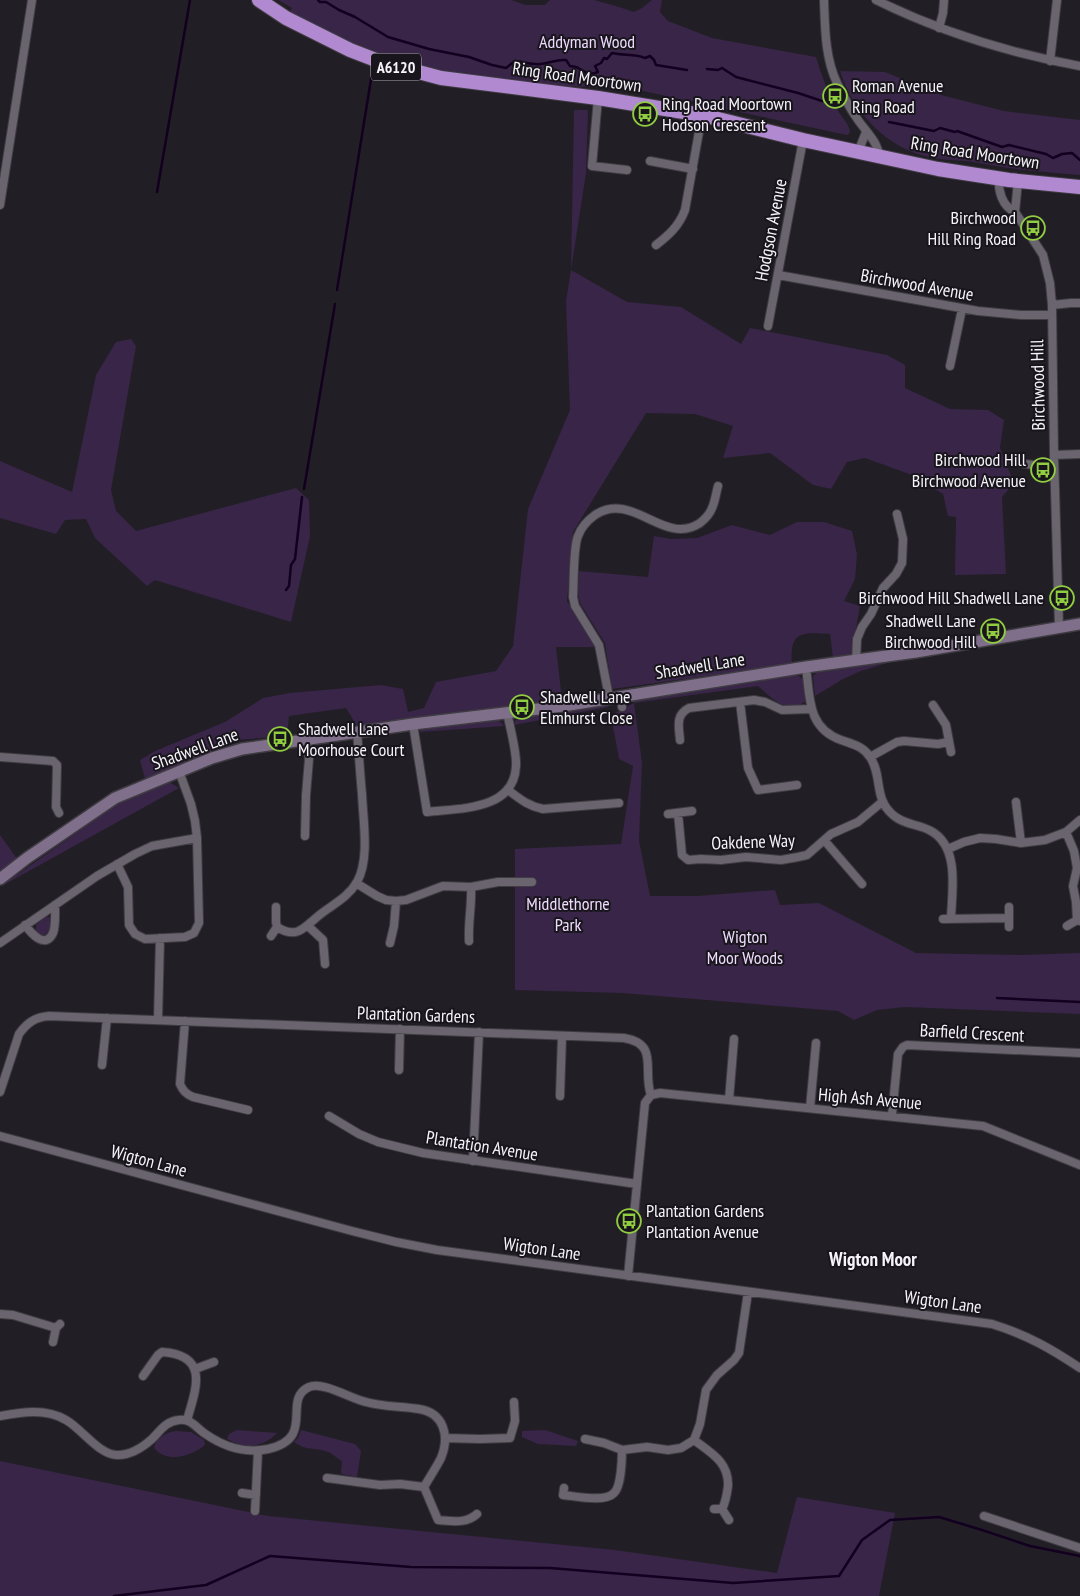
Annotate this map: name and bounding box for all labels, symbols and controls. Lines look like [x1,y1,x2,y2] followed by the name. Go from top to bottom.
[539,30,635,53] park label: Addyman Wood
[371,54,421,80] road number: A6120
[511,56,643,97] street label: Ring Road Moortown
[852,74,943,118] place label: Roman Avenue Ring Road
[822,83,848,109] bus stop icon: Roman Avenue Ring Road
[662,92,792,136] place label: Ring Road Moortown Hodson Crescent
[632,101,658,127] bus stop icon: Ring Road Moortown Hodson Crescent
[909,131,1041,174] street label: Ring Road Moortown
[749,177,792,283] street label: Hodgson Avenue
[927,206,1016,250] place label: Birchwood Hill Ring Road
[1020,215,1046,241] bus stop icon: Birchwood Hill Ring Road
[859,263,975,306] street label: Birchwood Avenue
[1025,338,1050,431] street label: Birchwood Hill
[912,448,1027,492] place label: Birchwood Hill Birchwood Avenue
[1030,457,1056,483] bus stop icon: Birchwood Hill Birchwood Avenue
[1049,585,1075,611] bus stop icon: Birchwood Hill Shadwell Lane
[859,586,1044,609] place label: Birchwood Hill Shadwell Lane
[885,609,977,653] place label: Shadwell Lane Birchwood Hill
[980,618,1006,644] bus stop icon: Shadwell Lane Birchwood Hill
[653,647,746,684] street label: Shadwell Lane
[540,685,633,729] place label: Shadwell Lane Elmhurst Close
[509,694,535,720] bus stop icon: Shadwell Lane Elmhurst Close
[298,717,404,761] place label: Shadwell Lane Moorhouse Court
[148,722,241,775] street label: Shadwell Lane
[267,726,293,752] bus stop icon: Shadwell Lane Moorhouse Court
[711,829,795,854] street label: Oakdene Way
[526,892,610,936] park label: Middlethorne Park
[707,925,783,969] park label: Wigton Moor Woods
[357,1001,475,1028] street label: Plantation Gardens
[919,1018,1025,1047] street label: Barfield Crescent
[817,1083,923,1114] street label: High Ash Avenue
[424,1125,540,1166] street label: Plantation Avenue
[109,1139,190,1182] street label: Wigton Lane
[646,1199,764,1243] place label: Plantation Gardens Plantation Avenue
[616,1208,642,1234] bus stop icon: Plantation Gardens Plantation Avenue
[502,1232,582,1265] street label: Wigton Lane
[828,1247,917,1271] district label: Wigton Moor
[903,1285,983,1318] street label: Wigton Lane

